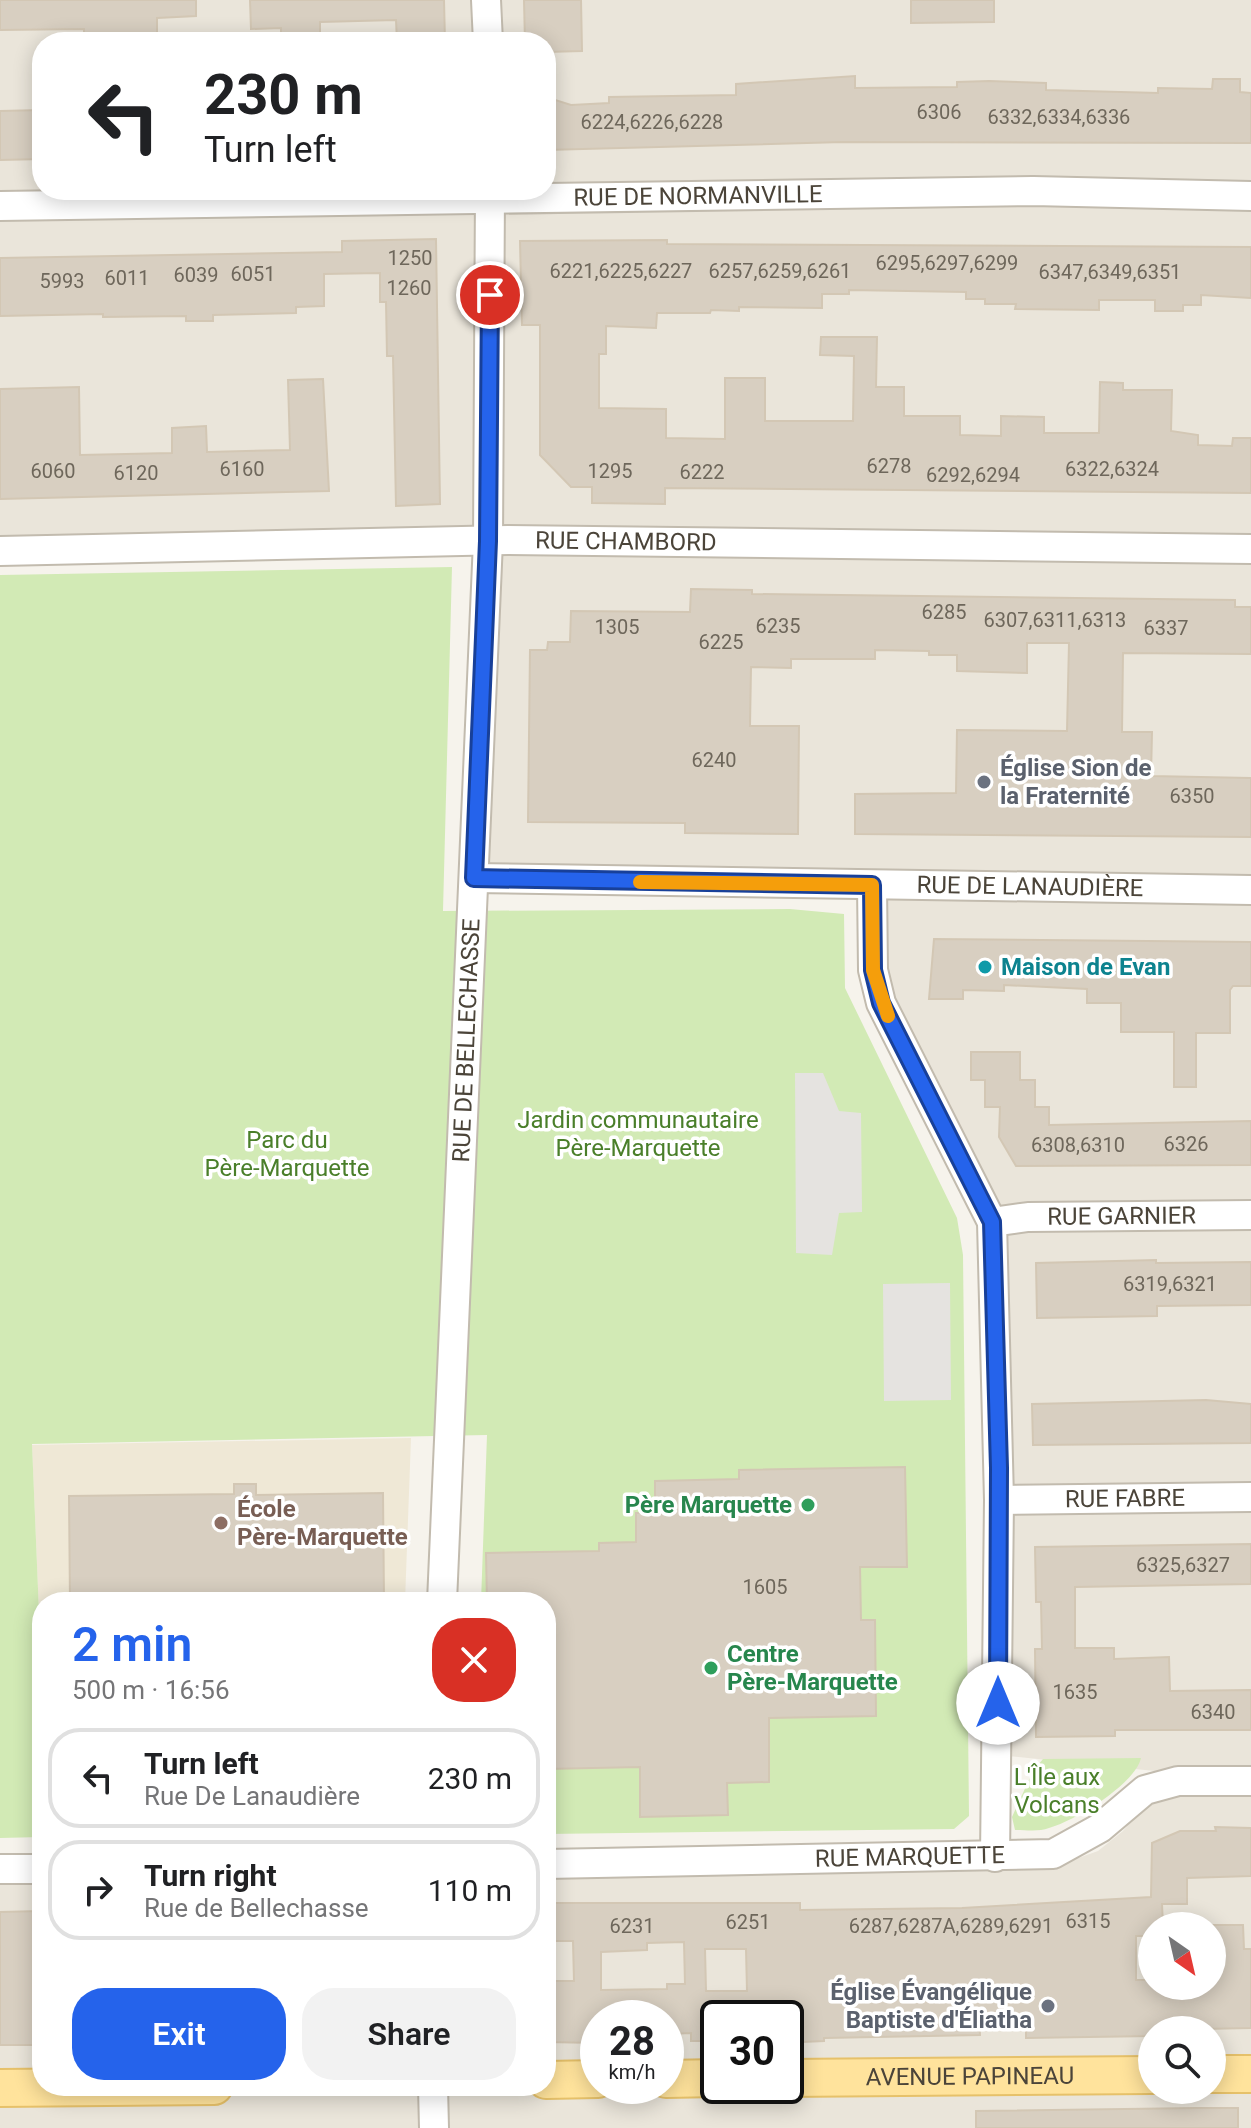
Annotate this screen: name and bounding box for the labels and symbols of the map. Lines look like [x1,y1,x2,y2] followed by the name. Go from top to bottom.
[917,100,961,124] house number: 6306
[988,105,1130,129] house number: 6332,6334,6336
[581,110,723,134] house number: 6224,6226,6228
[573,180,823,212] street label: RUE DE NORMANVILLE
[388,246,432,270] house number: 1250
[876,251,1018,275] house number: 6295,6297,6299
[550,259,692,283] house number: 6221,6225,6227
[709,259,851,283] house number: 6257,6259,6261
[1039,260,1181,284] house number: 6347,6349,6351
[456,261,524,329] pin
[231,262,275,286] house number: 6051
[174,263,218,287] house number: 6039
[105,266,149,290] house number: 6011
[40,269,84,293] house number: 5993
[387,276,431,300] house number: 1260
[867,454,911,478] house number: 6278
[220,457,264,481] house number: 6160
[1065,457,1159,481] house number: 6322,6324
[31,459,75,483] house number: 6060
[588,459,632,483] house number: 1295
[680,460,724,484] house number: 6222
[114,461,158,485] house number: 6120
[926,463,1020,487] house number: 6292,6294
[535,526,717,557] street label: RUE CHAMBORD
[922,600,966,624] house number: 6285
[984,608,1126,632] house number: 6307,6311,6313
[756,614,800,638] house number: 6235
[595,615,639,639] house number: 1305
[1144,616,1188,640] house number: 6337
[699,630,743,654] house number: 6225
[692,748,736,772] house number: 6240
[1000,754,1152,810] place label: Église Sion de la Fraternité
[975,773,993,791] marker: Église Sion de la Fraternité
[1170,784,1214,808] house number: 6350
[916,871,1144,902] street label: RUE DE LANAUDIÈRE
[447,918,486,1163] street label: RUE DE BELLECHASSE
[1001,953,1170,981] place label: Maison de Evan
[976,958,994,976] marker: Maison de Evan
[517,1106,759,1162] park label: Jardin communautaire Père-Marquette
[205,1126,369,1182] park label: Parc du Père-Marquette
[1164,1132,1208,1156] house number: 6326
[1031,1133,1125,1157] house number: 6308,6310
[1047,1201,1196,1231] street label: RUE GARNIER
[1123,1272,1217,1296] house number: 6319,6321
[1065,1484,1185,1513] street label: RUE FABRE
[625,1491,792,1519] place label: Père Marquette
[237,1495,408,1551] place label: École Père-Marquette
[799,1496,817,1514] marker: Père Marquette
[212,1514,230,1532] marker: École Père-Marquette
[1136,1553,1230,1577] house number: 6325,6327
[743,1575,787,1599] house number: 1605
[727,1640,898,1696] place label: Centre Père-Marquette
[702,1659,720,1677] marker: Centre Père-Marquette
[956,1661,1040,1745] position arrow
[1053,1680,1097,1704] house number: 1635
[1191,1700,1235,1724] house number: 6340
[1014,1763,1100,1819] park label: L'Île aux Volcans
[815,1841,1005,1873] street label: RUE MARQUETTE
[1066,1909,1110,1933] house number: 6315
[726,1910,770,1934] house number: 6251
[1138,1912,1226,2000] north arrow
[610,1914,654,1938] house number: 6231
[849,1914,1053,1938] house number: 6287,6287A,6289,6291
[830,1978,1032,2034] place label: Église Évangélique Baptiste d'Éliatha
[1039,1997,1057,2015] marker: Église Évangélique Baptiste d'Éliatha
[700,2000,804,2104] speed limit sign: 30
[866,2062,1074,2091] street label: AVENUE PAPINEAU

